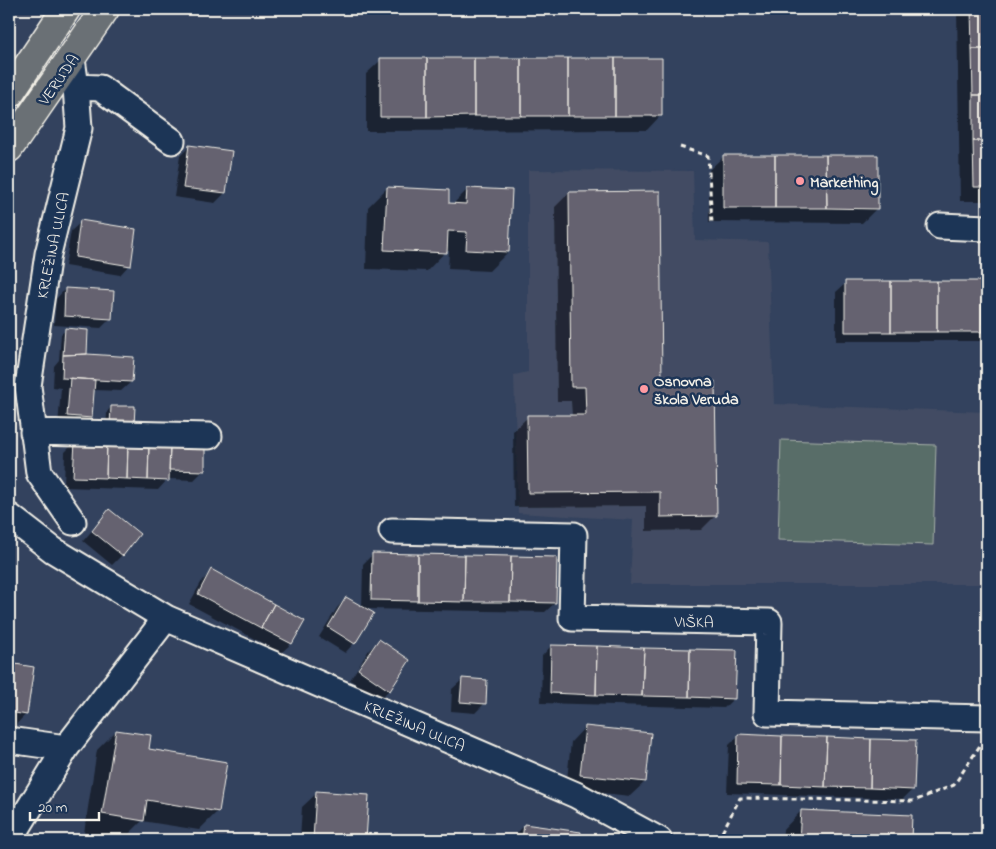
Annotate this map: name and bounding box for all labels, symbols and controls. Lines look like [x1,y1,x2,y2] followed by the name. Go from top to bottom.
[33,49,86,112] street label: VERUDA
[810,171,878,196] place label: Markething
[794,175,806,187] marker: Markething
[31,190,77,301] street label: KRLEŽINA ULICA
[654,370,739,412] place label: Osnovna škola Veruda
[638,383,650,395] marker: Osnovna škola Veruda
[673,611,714,635] street label: VIŠKA
[360,695,469,759] street label: KRLEŽINA ULICA
[30,789,99,821] scale bar
[38,797,68,819] text: 20 m

